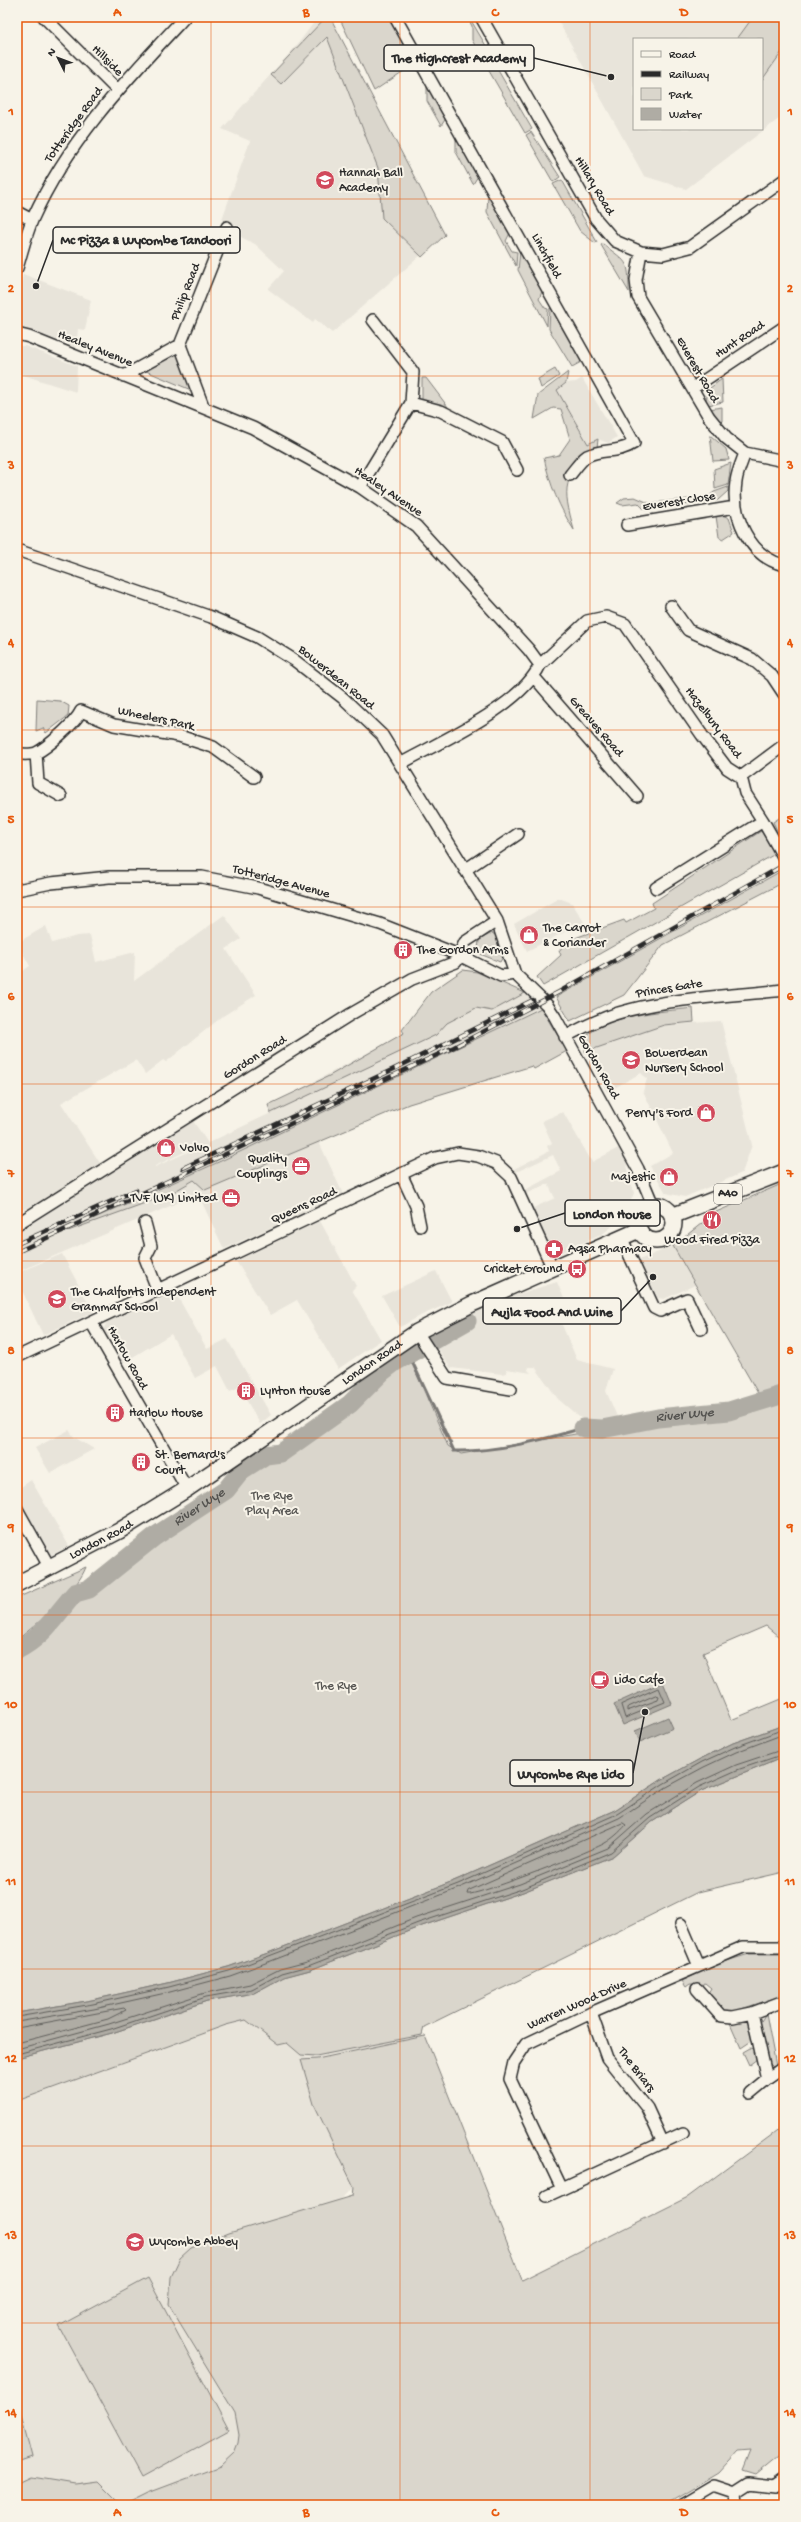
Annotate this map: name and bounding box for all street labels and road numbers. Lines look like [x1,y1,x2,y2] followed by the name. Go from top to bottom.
[88,42,126,80] street label: Hillside
[41,83,107,166] street label: Totteridge Road
[571,154,618,219] street label: Hillary Road
[528,231,565,282] street label: Linchfield
[167,260,205,324] street label: Philip Road
[712,317,769,362] street label: Hunt Road
[55,327,135,371] street label: Healey Avenue
[672,334,723,407] street label: Everest Road
[351,464,425,521] street label: Healey Avenue
[642,489,717,515] street label: Everest Close
[294,642,378,714] street label: Bowerdean Road
[681,684,746,763] street label: Hazelbury Road
[566,694,627,761] street label: Greaves Road
[116,704,197,735] street label: Wheelers Park
[230,862,332,902] street label: Totteridge Avenue
[634,976,704,1002] street label: Princes Gate
[221,1032,290,1083] street label: Gordon Road
[574,1032,623,1103] street label: Gordon Road
[269,1184,340,1228] street label: Queens Road
[714,1184,742,1204] road number: A40
[103,1324,151,1394] street label: Harlow Road
[339,1336,406,1389] street label: London Road
[67,1516,137,1563] street label: London Road
[525,1976,629,2034] street label: Warren Wood Drive
[614,2044,658,2096] street label: The Briars

